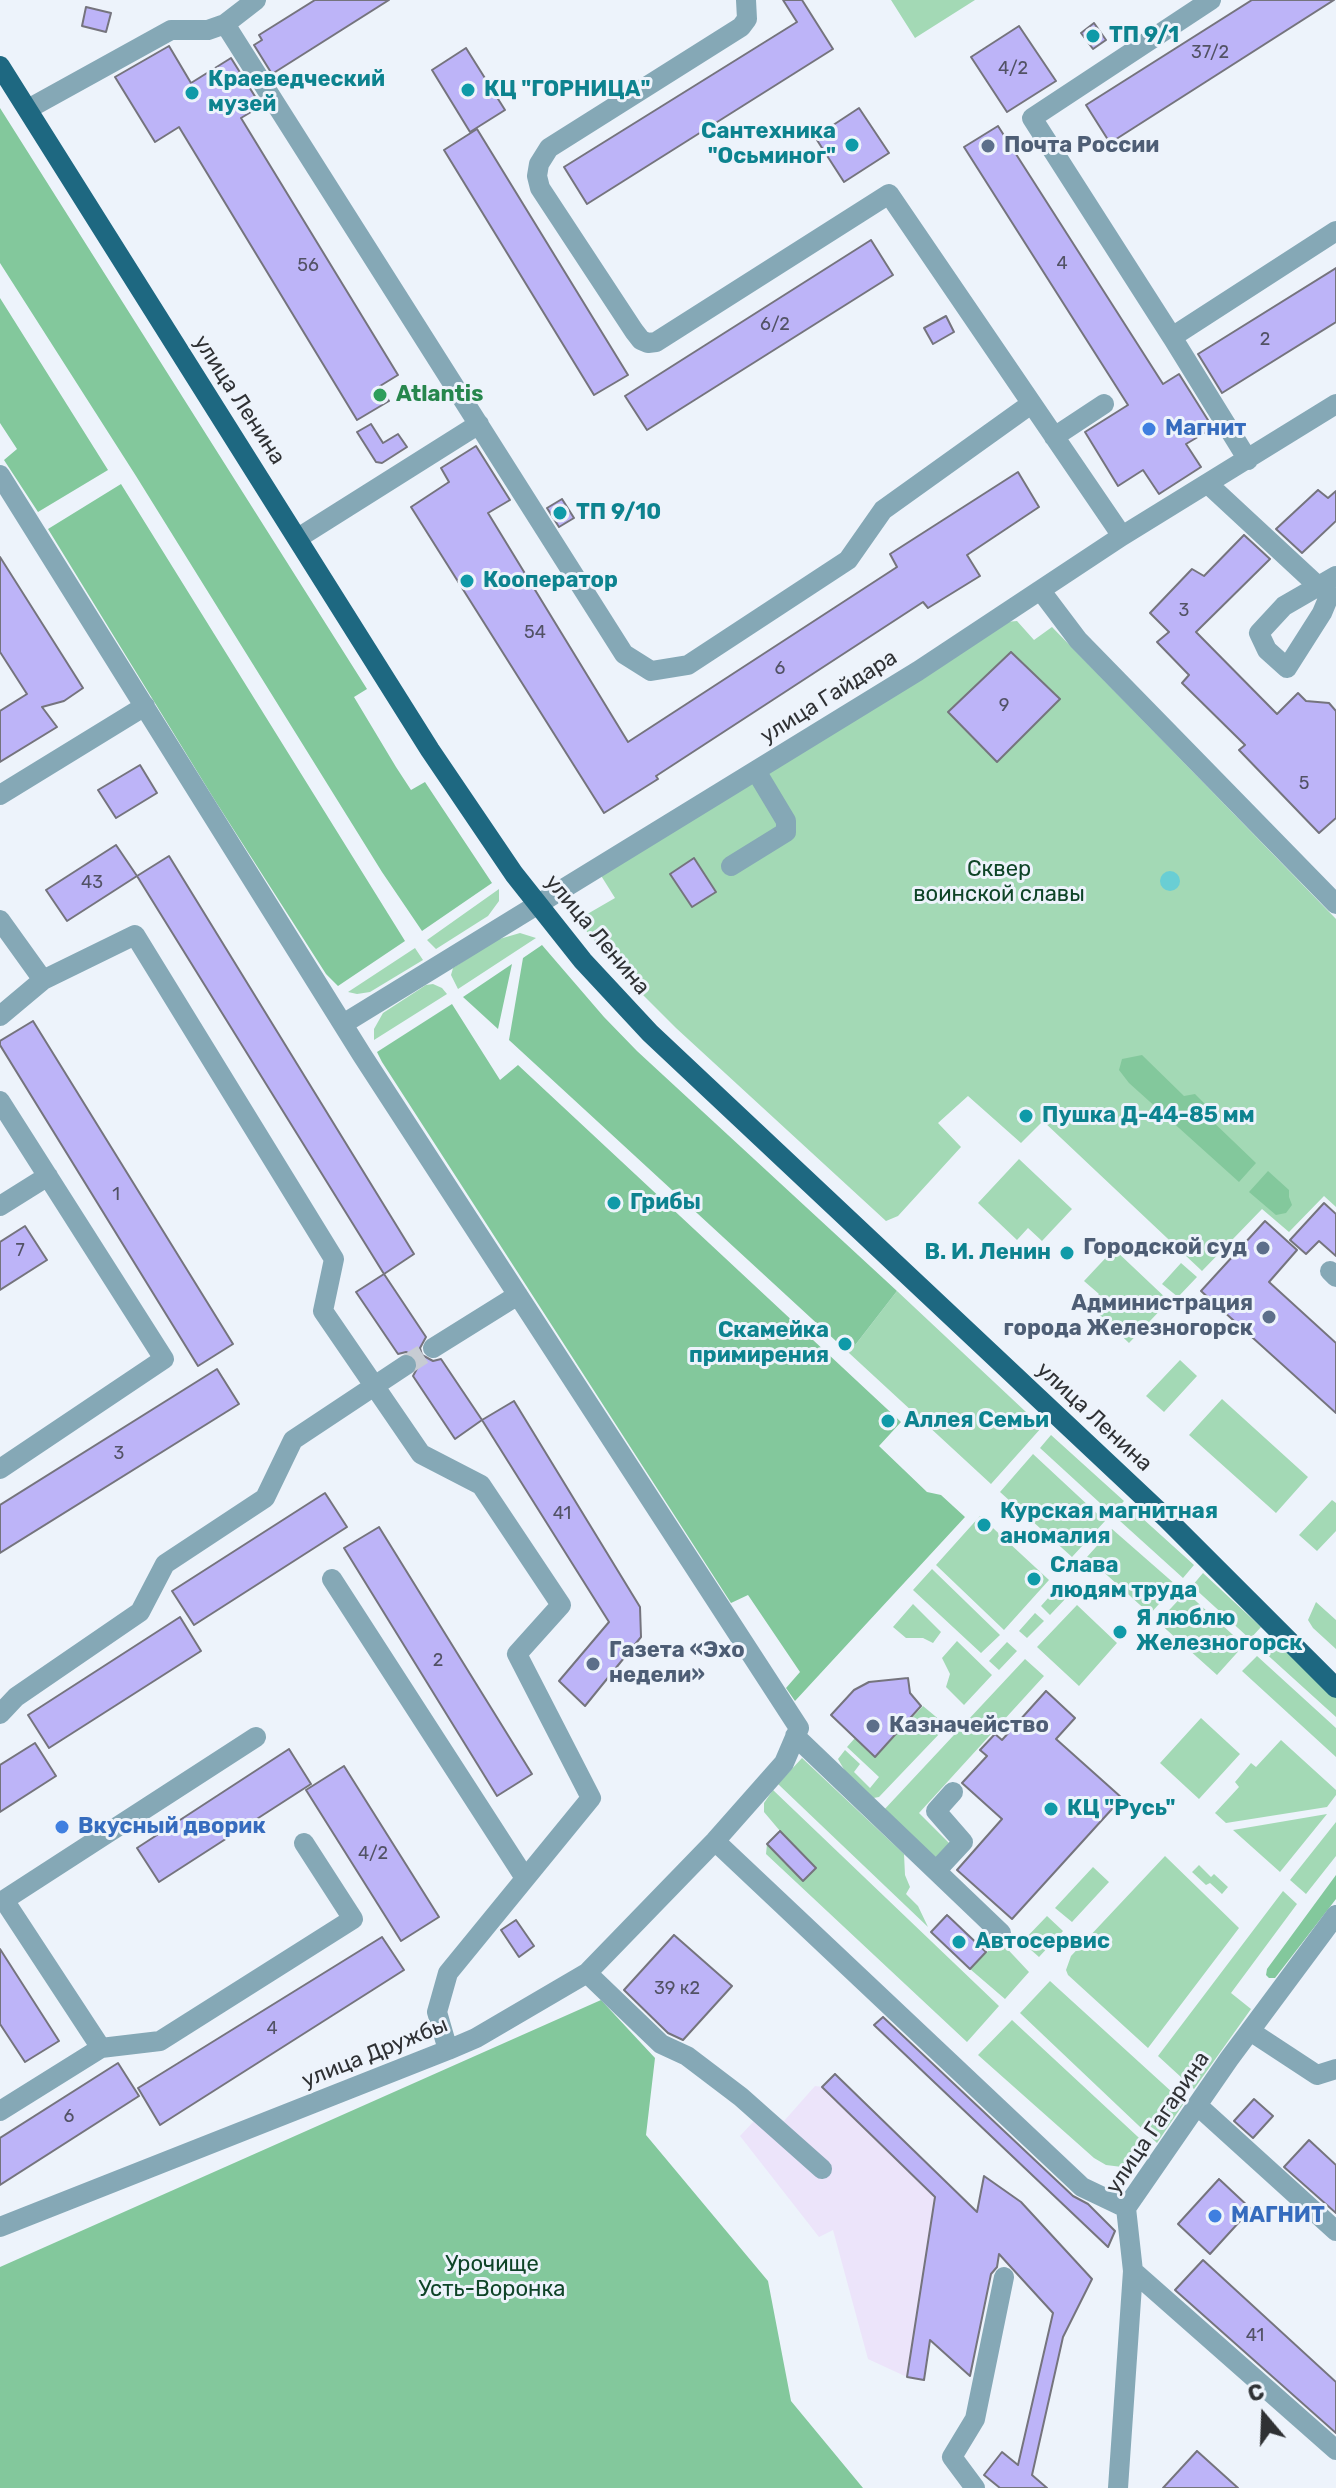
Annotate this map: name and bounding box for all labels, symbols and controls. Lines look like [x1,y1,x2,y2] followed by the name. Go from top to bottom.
[1109,23,1179,49] place label: ТП 9/1
[1084,27,1102,45] marker: ТП 9/1
[1191,42,1229,64] house number: 37/2
[998,58,1028,80] house number: 4/2
[208,67,385,118] place label: Краеведческий музей
[484,77,650,103] place label: КЦ "ГОРНИЦА"
[459,81,477,99] marker: КЦ "ГОРНИЦА"
[183,84,201,102] marker: Краеведческий музей
[701,119,836,170] place label: Сантехника "Осьминог"
[1004,133,1159,159] place label: Почта России
[843,136,861,154] marker: Сантехника "Осьминог"
[979,137,997,155] marker: Почта России
[1056,253,1068,275] house number: 4
[297,255,319,277] house number: 56
[760,314,790,336] house number: 6/2
[1260,329,1270,351] house number: 2
[187,330,291,470] street label: улица Ленина
[396,382,483,408] place label: Atlantis
[371,386,389,404] marker: Atlantis
[1165,416,1246,442] place label: Магнит
[1140,420,1158,438] marker: Магнит
[576,500,661,526] place label: ТП 9/10
[551,504,569,522] marker: ТП 9/10
[483,568,618,594] place label: Кооператор
[458,572,476,590] marker: Кооператор
[1179,600,1189,622] house number: 3
[524,622,546,644] house number: 54
[756,644,902,750] street label: улица Гайдара
[775,658,785,680] house number: 6
[999,695,1009,717] house number: 9
[1299,773,1309,795] house number: 5
[913,857,1085,908] park label: Сквер воинской славы
[539,870,655,1000] street label: улица Ленина
[81,872,103,894] house number: 43
[1042,1103,1255,1129] place label: Пушка Д-44-85 мм
[1017,1107,1035,1125] marker: Пушка Д-44-85 мм
[112,1184,120,1206] house number: 1
[630,1190,701,1216] place label: Грибы
[605,1194,623,1212] marker: Грибы
[1083,1235,1247,1261] place label: Городской суд
[1254,1239,1272,1257] marker: Городской суд
[15,1240,25,1262] house number: 7
[925,1240,1051,1266] place label: В. И. Ленин
[1058,1244,1076,1262] marker: В. И. Ленин
[1004,1291,1253,1342] place label: Администрация города Железногорск
[1260,1308,1278,1326] marker: Администрация города Железногорск
[689,1318,829,1370] place label: Скамейка примирения
[836,1335,854,1353] marker: Скамейка примирения
[1031,1357,1157,1477] street label: улица Ленина
[904,1408,1049,1434] place label: Аллея Семьи
[879,1412,897,1430] marker: Аллея Семьи
[114,1443,124,1465] house number: 3
[1000,1499,1218,1550] place label: Курская магнитная аномалия
[553,1503,571,1525] house number: 41
[975,1516,993,1534] marker: Курская магнитная аномалия
[1050,1553,1197,1604] place label: Слава людям труда
[1025,1570,1043,1588] marker: Слава людям труда
[1136,1606,1303,1658] place label: Я люблю Железногорск
[1111,1623,1129,1641] marker: Я люблю Железногорск
[609,1638,745,1690] place label: Газета «Эхо недели»
[433,1650,443,1672] house number: 2
[584,1655,602,1673] marker: Газета «Эхо недели»
[889,1713,1049,1739] place label: Казначейство
[864,1717,882,1735] marker: Казначейство
[1067,1796,1176,1822] place label: КЦ "Русь"
[1042,1800,1060,1818] marker: КЦ "Русь"
[78,1814,266,1840] place label: Вкусный дворик
[53,1818,71,1836] marker: Вкусный дворик
[358,1843,388,1865] house number: 4/2
[975,1929,1110,1955] place label: Автосервис
[950,1933,968,1951] marker: Автосервис
[654,1978,700,2000] house number: 39 к2
[298,2012,452,2094] street label: улица Дружбы
[266,2018,278,2040] house number: 4
[1101,2047,1215,2199] street label: улица Гагарина
[64,2106,74,2128] house number: 6
[1231,2203,1325,2229] place label: МАГНИТ
[1206,2207,1224,2225] marker: МАГНИТ
[419,2252,565,2304] park label: Урочище Усть-Воронка
[1246,2325,1264,2347] house number: 41
[1224,2376,1304,2456] north arrow
[1244,2378,1268,2408] text: С

